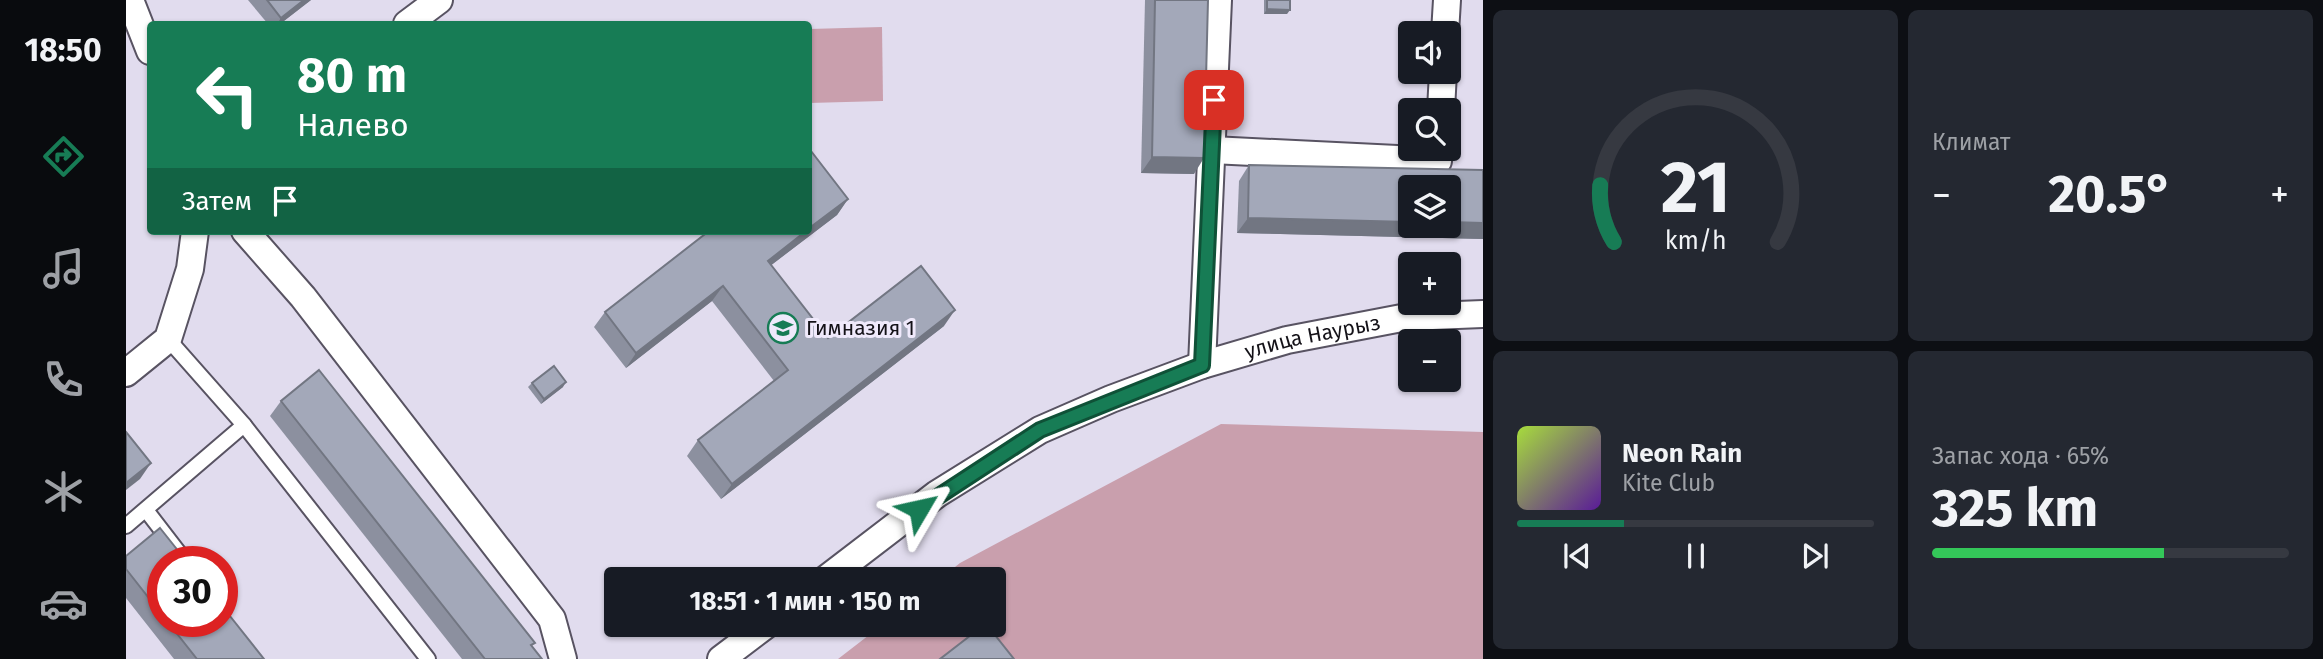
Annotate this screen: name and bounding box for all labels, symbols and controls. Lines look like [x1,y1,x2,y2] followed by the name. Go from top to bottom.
[1398,21,1461,392] map controls
[1398,21,1461,84] button: sound
[24,31,102,69] text: 18:50
[297,46,407,105] text: 80 m
[182,49,273,140] icon: left
[1184,70,1244,130] pin
[1195,81,1233,119] icon: arrive
[1398,98,1461,161] button: search
[297,106,409,144] text: Налево
[1932,128,2010,156] text: Климат
[39,132,88,181] icon: directions
[1661,144,1730,231] text: 21
[2048,163,2173,226] text: 20.5°
[1932,172,1951,218] text: −
[2270,172,2289,218] text: +
[1398,175,1461,238] button: layers
[266,182,304,220] icon: arrive
[182,186,252,217] text: Затем
[1665,225,1726,255] text: km/h
[39,244,88,293] icon: music
[1398,252,1461,315] button: +
[1242,309,1383,365] street label: улица Наурыз
[766,311,800,345] school or university icon: Гимназия 1
[806,315,915,341] place label: Гимназия 1
[1398,329,1461,392] button: −
[39,355,88,404] icon: phone
[1622,438,1742,469] text: Neon Rain
[1932,442,2109,470] text: Запас хода · 65%
[39,467,88,516] icon: climate
[1622,469,1715,497] text: Kite Club
[882,472,956,546] position arrow
[1932,477,2098,540] text: 325 km
[1558,537,1596,575] icon: previous
[1677,537,1715,575] icon: pause
[1796,537,1834,575] icon: next
[147,546,238,637] speed limit sign: 30
[39,579,88,628] icon: car
[690,586,920,617] text: 18:51 · 1 мин · 150 m

